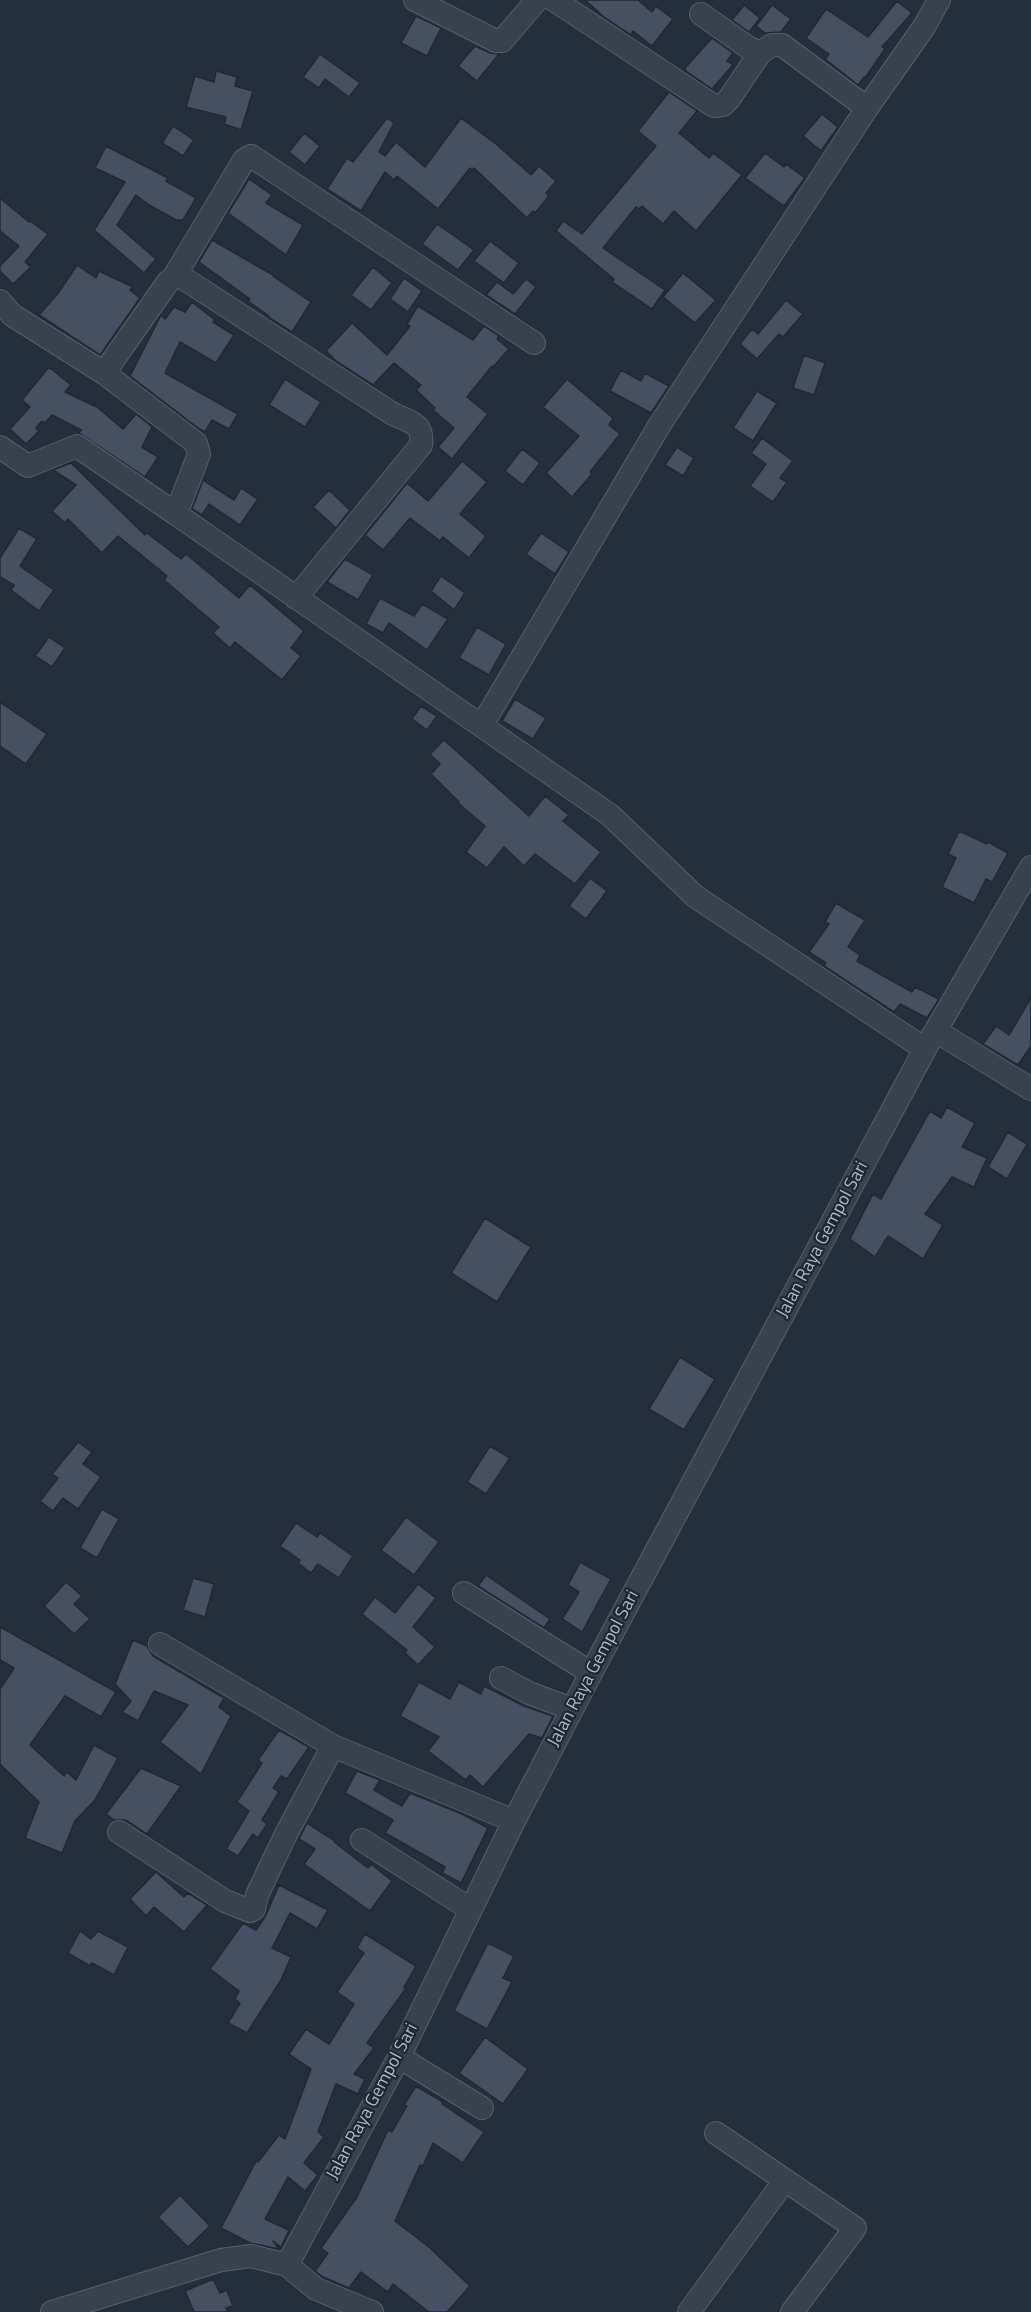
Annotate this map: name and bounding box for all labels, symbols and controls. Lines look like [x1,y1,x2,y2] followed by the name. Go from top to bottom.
[773,1158,873,1322] street label: Jalan Raya Gempol Sari
[544,1587,644,1751] street label: Jalan Raya Gempol Sari
[323,2020,423,2184] street label: Jalan Raya Gempol Sari

